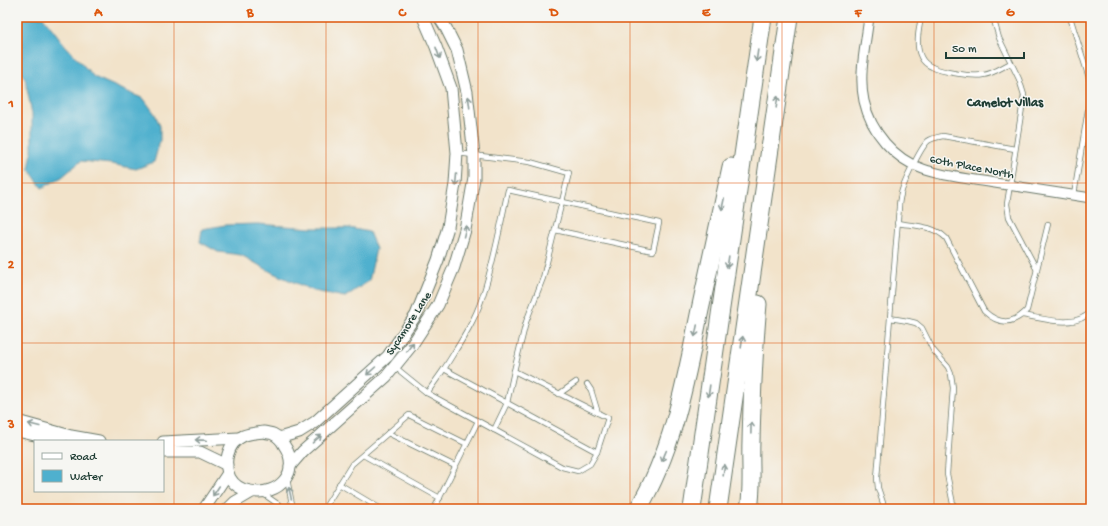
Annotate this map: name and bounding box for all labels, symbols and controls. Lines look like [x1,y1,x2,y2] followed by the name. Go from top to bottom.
[93,6,103,21] text: A
[246,6,255,21] text: B
[397,6,407,21] text: C
[549,6,559,21] text: D
[702,6,711,21] text: E
[854,6,863,21] text: F
[1006,6,1015,21] text: G
[946,34,1024,60] scale bar
[952,43,977,57] text: 50 m
[435,46,443,58] one-way arrow
[753,49,761,62] one-way arrow
[465,96,473,109] one-way arrow
[773,96,781,109] one-way arrow
[966,96,1044,111] district label: Camelot Villas
[7,97,14,112] text: 1
[928,153,1016,183] street label: 60th Place North
[452,173,459,186] one-way arrow
[719,197,727,210] one-way arrow
[462,225,469,238] one-way arrow
[724,255,732,268] one-way arrow
[8,258,15,273] text: 2
[384,289,436,359] street label: Sycamore Lane
[691,324,699,337] one-way arrow
[738,336,746,349] one-way arrow
[405,342,414,353] one-way arrow
[365,367,376,376] one-way arrow
[705,384,713,397] one-way arrow
[7,418,15,433] text: 3
[28,421,41,428] one-way arrow
[747,422,755,435] one-way arrow
[312,434,323,443] one-way arrow
[195,437,208,444] one-way arrow
[34,440,164,492] legend
[659,450,667,462] one-way arrow
[70,451,97,465] text: Road
[720,464,728,477] one-way arrow
[70,471,104,485] text: Water
[212,485,220,497] one-way arrow
[285,487,293,500] one-way arrow

